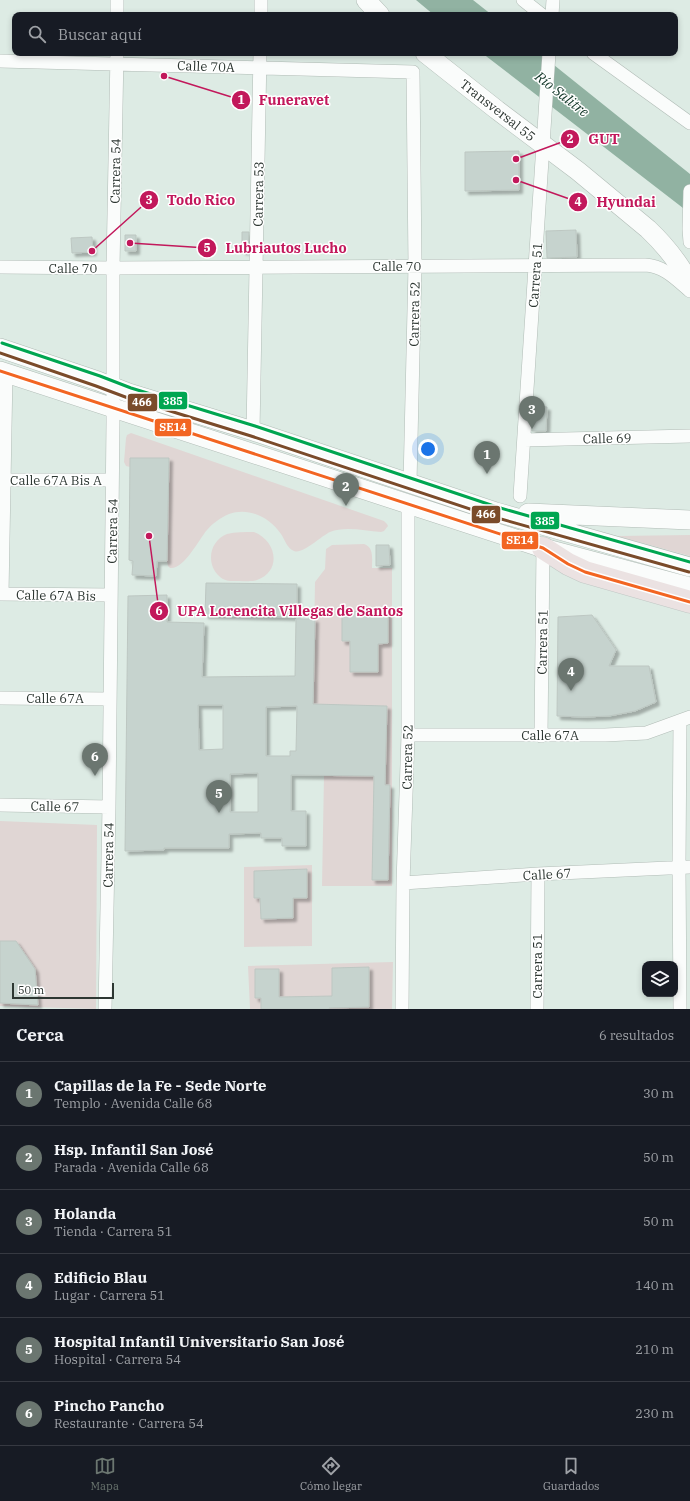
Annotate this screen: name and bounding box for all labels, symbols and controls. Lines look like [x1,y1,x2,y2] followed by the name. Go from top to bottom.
[12,12,678,56] search box
[26,23,48,45] icon: search
[58,25,142,44] text: Buscar aquí
[177,57,235,76] street label: Calle 70A
[531,67,593,121] water label: Río Salitre
[457,76,539,145] street label: Transversal 55
[231,87,337,113] callout: Funeravet
[259,91,329,109] text: Funeravet
[237,92,245,107] text: 1
[560,126,628,152] callout: GUT
[588,130,620,148] text: GUT
[566,131,574,146] text: 2
[106,138,125,204] street label: Carrera 54
[249,161,268,227] street label: Carrera 53
[139,187,244,213] callout: Todo Rico
[568,189,663,215] callout: Hyundai
[167,191,235,209] text: Todo Rico
[145,192,153,207] text: 3
[596,193,656,211] text: Hyundai
[574,194,582,209] text: 4
[197,235,355,261] callout: Lubriautos Lucho
[225,239,347,257] text: Lubriautos Lucho
[203,240,211,255] text: 5
[525,242,546,308] street label: Carrera 51
[373,258,422,275] street label: Calle 70
[49,260,98,277] street label: Calle 70
[405,281,424,347] street label: Carrera 52
[158,391,188,410] line badge: 385
[127,393,158,412] line badge: 466
[163,394,183,408] text: 385
[132,395,152,409] text: 466
[519,396,545,429] pin: 3
[154,418,192,437] line badge: SE14
[159,420,187,434] text: SE14
[582,430,632,447] street label: Calle 69
[418,439,438,459] your location
[474,441,500,474] pin: 1
[10,472,102,489] street label: Calle 67A Bis A
[333,473,359,506] pin: 2
[103,498,122,564] street label: Carrera 54
[471,505,501,524] line badge: 466
[476,507,496,521] text: 466
[530,511,560,530] line badge: 385
[535,514,555,528] text: 385
[501,531,539,550] line badge: SE14
[506,533,534,547] text: SE14
[16,586,96,605] street label: Calle 67A Bis
[149,598,411,624] callout: UPA Lorencita Villegas de Santos
[177,602,403,620] text: UPA Lorencita Villegas de Santos
[155,603,163,618] text: 6
[533,609,552,675] street label: Carrera 51
[558,658,584,691] pin: 4
[26,690,84,707] street label: Calle 67A
[398,724,417,790] street label: Carrera 52
[521,727,579,744] street label: Calle 67A
[82,743,108,776] pin: 6
[206,780,232,813] pin: 5
[30,798,80,815] street label: Calle 67
[99,822,118,888] street label: Carrera 54
[522,865,572,884] street label: Calle 67
[529,933,546,999] street label: Carrera 51
[642,961,678,997] map controls
[642,961,678,997] button: layers
[12,981,114,1000] scale bar
[18,983,44,997] text: 50 m
[16,1024,64,1046] text: Cerca
[599,1027,674,1044] text: 6 resultados
[54,1076,267,1095] text: Capillas de la Fe - Sede Norte
[25,1085,33,1102] text: 1
[643,1085,674,1102] text: 30 m
[54,1095,212,1112] text: Templo · Avenida Calle 68
[54,1140,214,1159] text: Hsp. Infantil San José
[25,1149,33,1166] text: 2
[643,1149,674,1166] text: 50 m
[54,1159,209,1176] text: Parada · Avenida Calle 68
[54,1204,116,1223] text: Holanda
[25,1213,33,1230] text: 3
[643,1213,674,1230] text: 50 m
[54,1223,172,1240] text: Tienda · Carrera 51
[54,1268,147,1287] text: Edificio Blau
[25,1277,33,1294] text: 4
[635,1277,674,1294] text: 140 m
[54,1287,165,1304] text: Lugar · Carrera 51
[54,1332,344,1351] text: Hospital Infantil Universitario San José
[25,1341,33,1358] text: 5
[635,1341,674,1358] text: 210 m
[54,1351,181,1368] text: Hospital · Carrera 54
[54,1396,164,1415] text: Pincho Pancho
[25,1405,33,1422] text: 6
[635,1405,674,1422] text: 230 m
[54,1415,204,1432] text: Restaurante · Carrera 54
[91,1455,119,1493] tab: Mapa
[300,1455,362,1493] tab: Cómo llegar
[543,1455,599,1493] tab: Guardados

